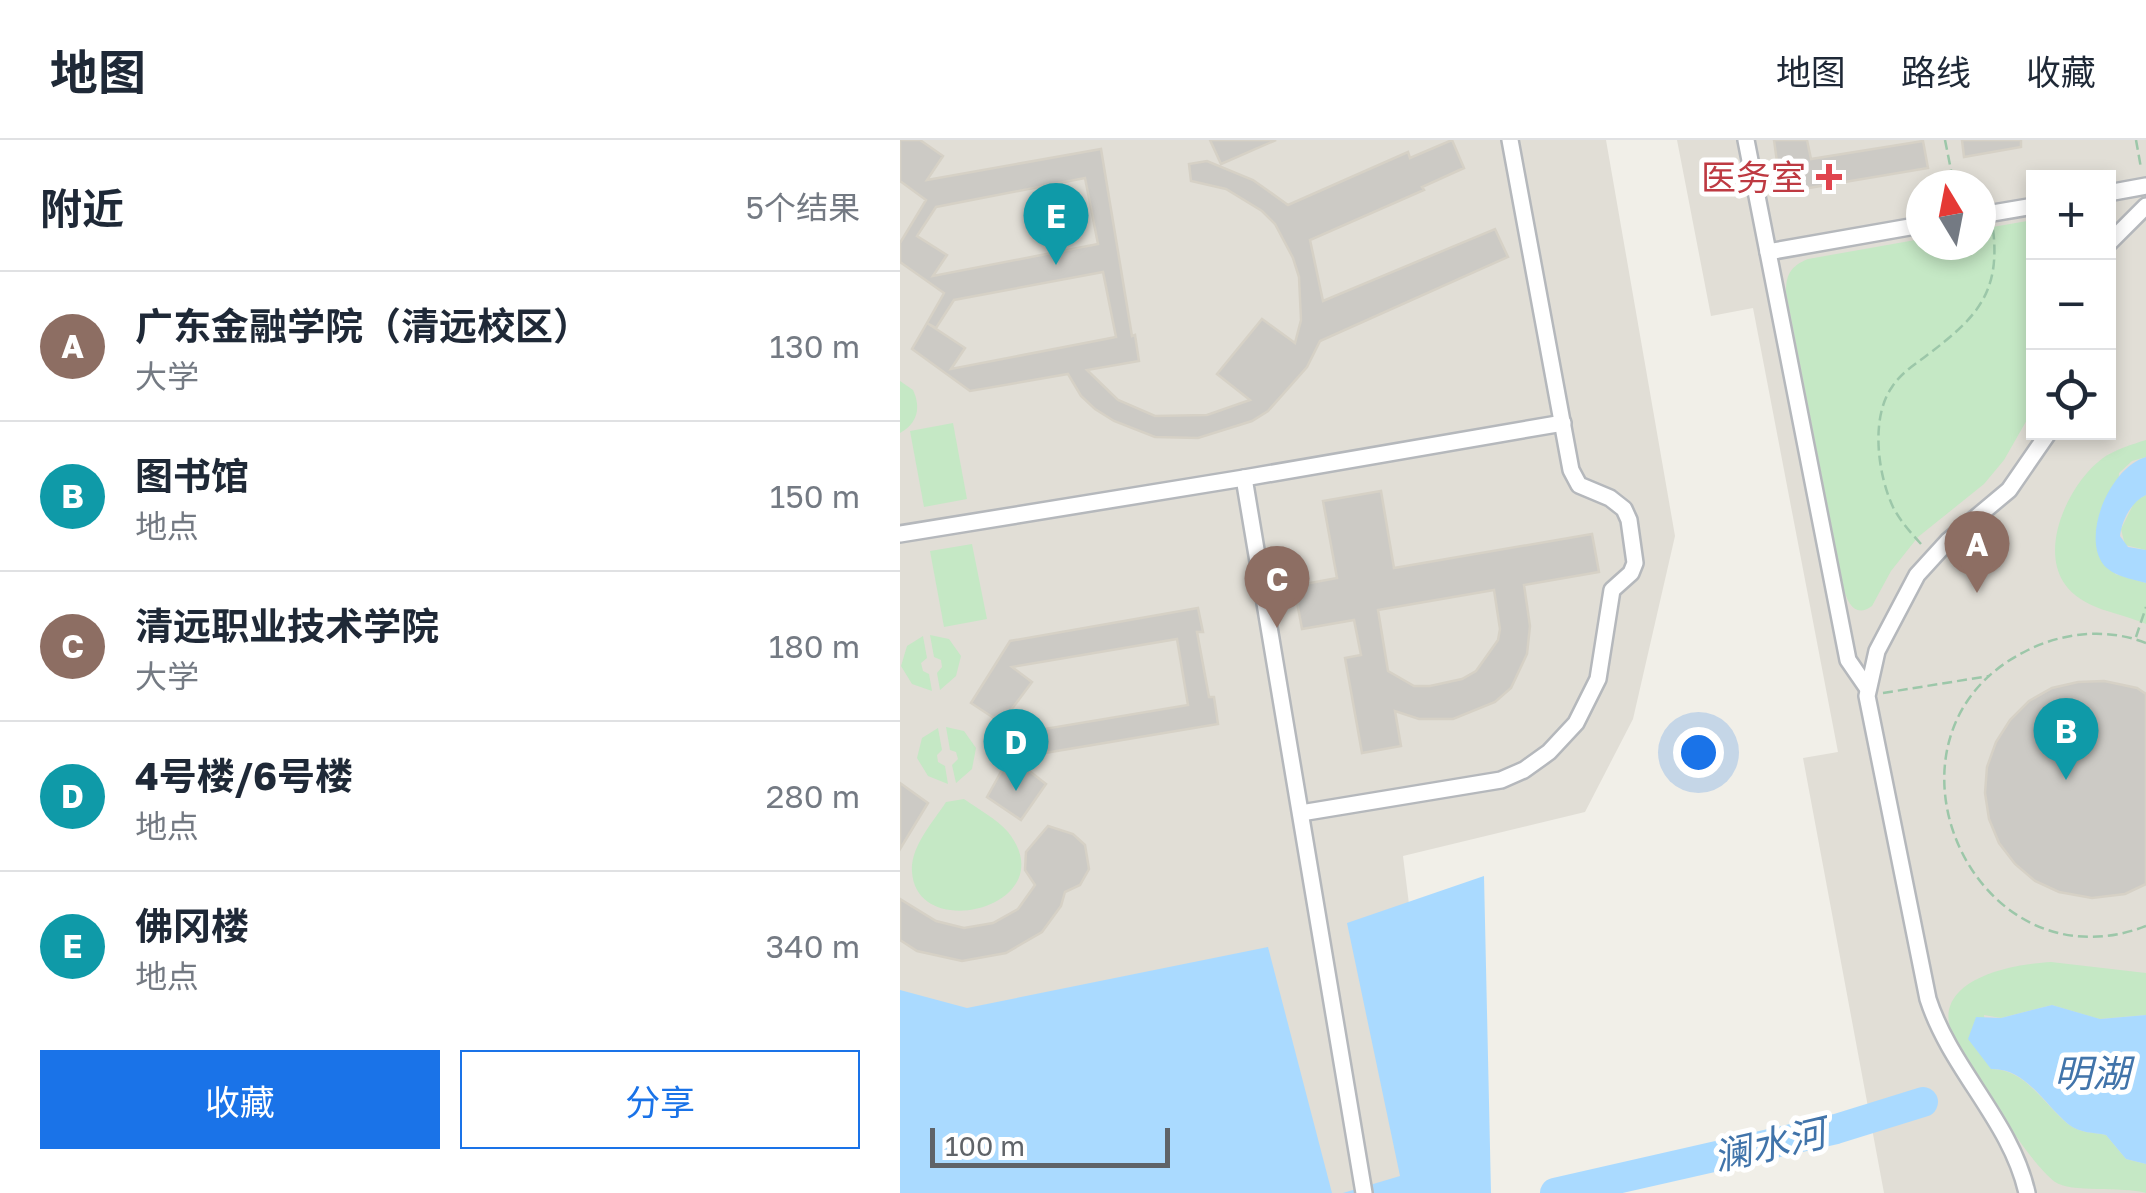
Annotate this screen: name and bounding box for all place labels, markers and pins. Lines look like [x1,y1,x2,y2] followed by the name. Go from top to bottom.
[1701,156,1806,198] place label: 医务室
[1816,164,1842,190] marker: 医务室
[1024,182,1088,265] pin: E
[1944,510,2010,593] pin: A
[1244,546,1310,628] pin: C
[2034,698,2098,780] pin: B
[984,708,1048,791] pin: D

